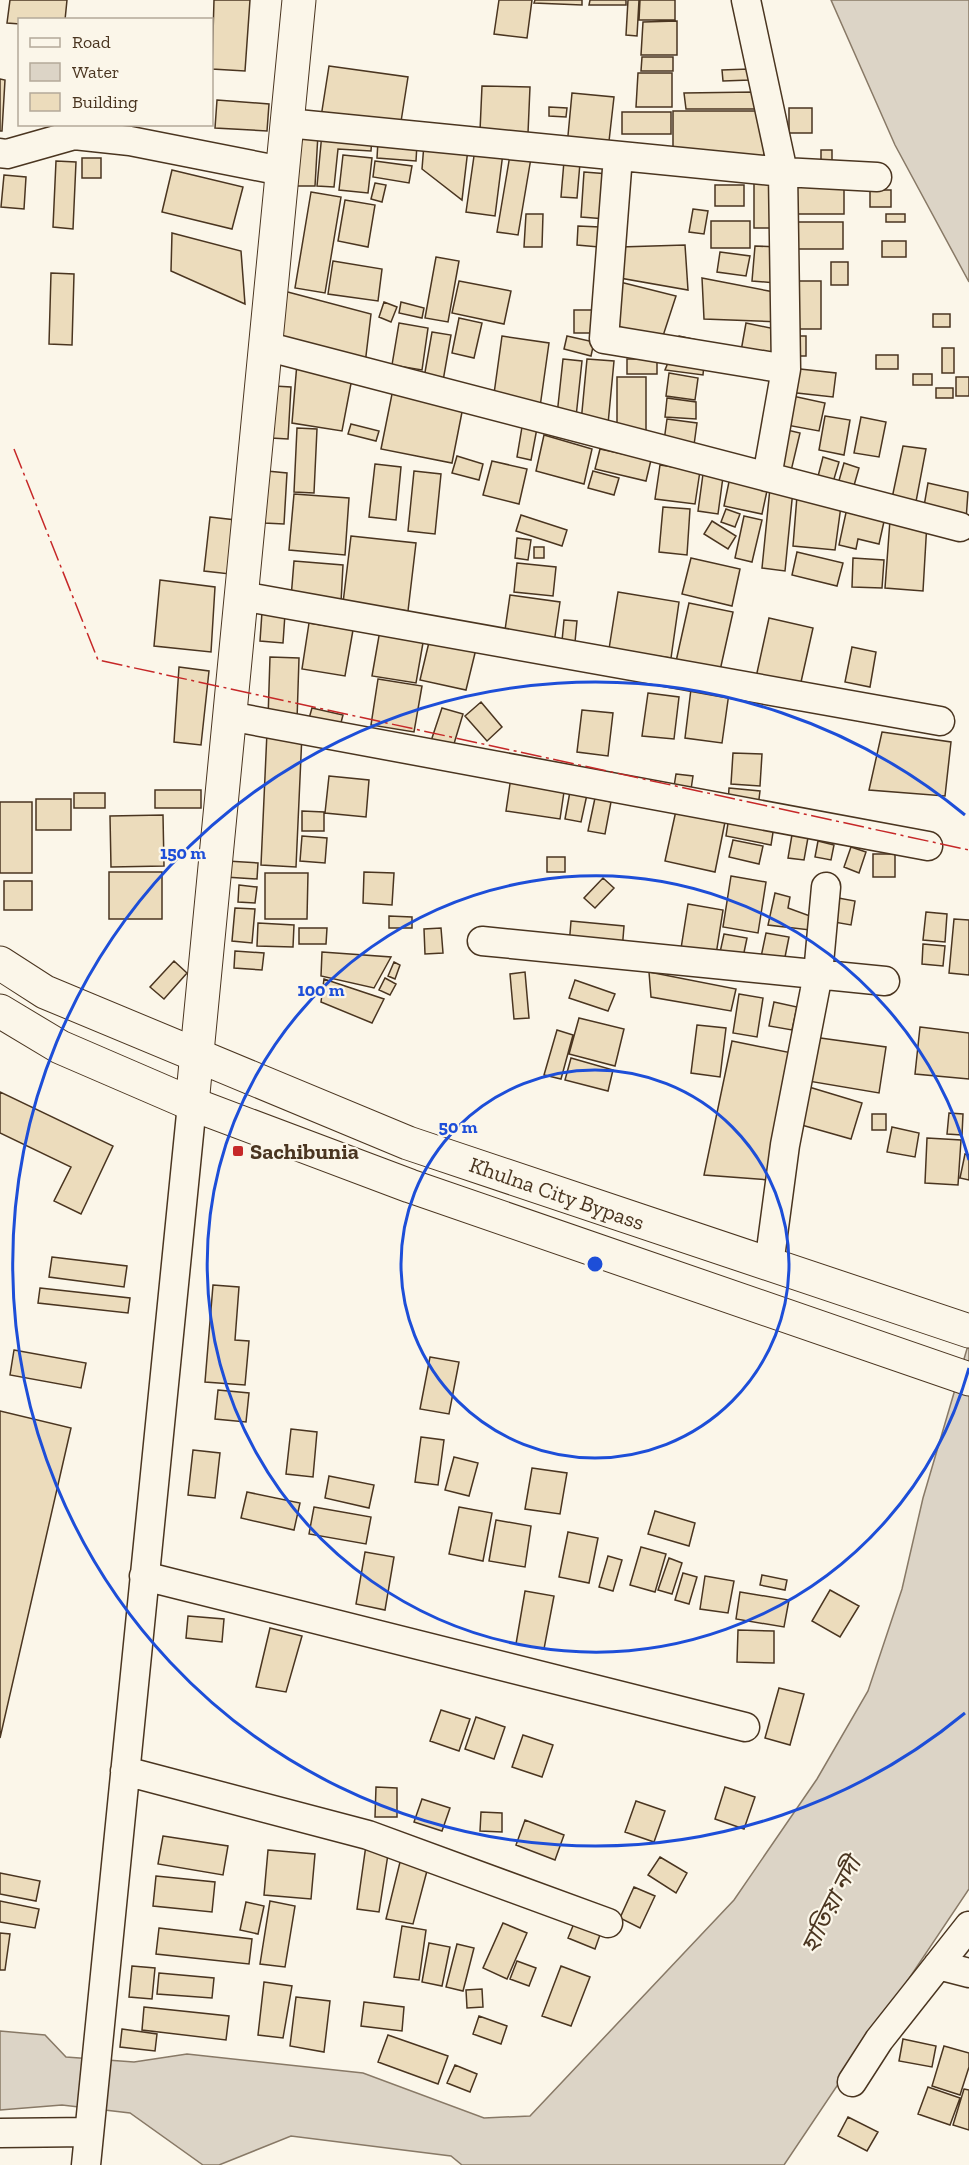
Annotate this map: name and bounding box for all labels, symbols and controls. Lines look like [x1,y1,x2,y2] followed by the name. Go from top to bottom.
[18,18,213,126] legend
[72,31,111,53] text: Road
[72,61,119,83] text: Water
[72,91,138,113] text: Building
[160,842,206,864] text: 150 m
[297,979,345,1001] text: 100 m
[439,1116,478,1138] text: 50 m
[250,1138,359,1165] place label: Sachibunia
[231,1144,245,1158] marker: Sachibunia
[466,1151,648,1236] street label: Khulna City Bypass
[585,1254,605,1274] centre of rings
[794,1848,869,1957] water label: হাতিয়া নদী

